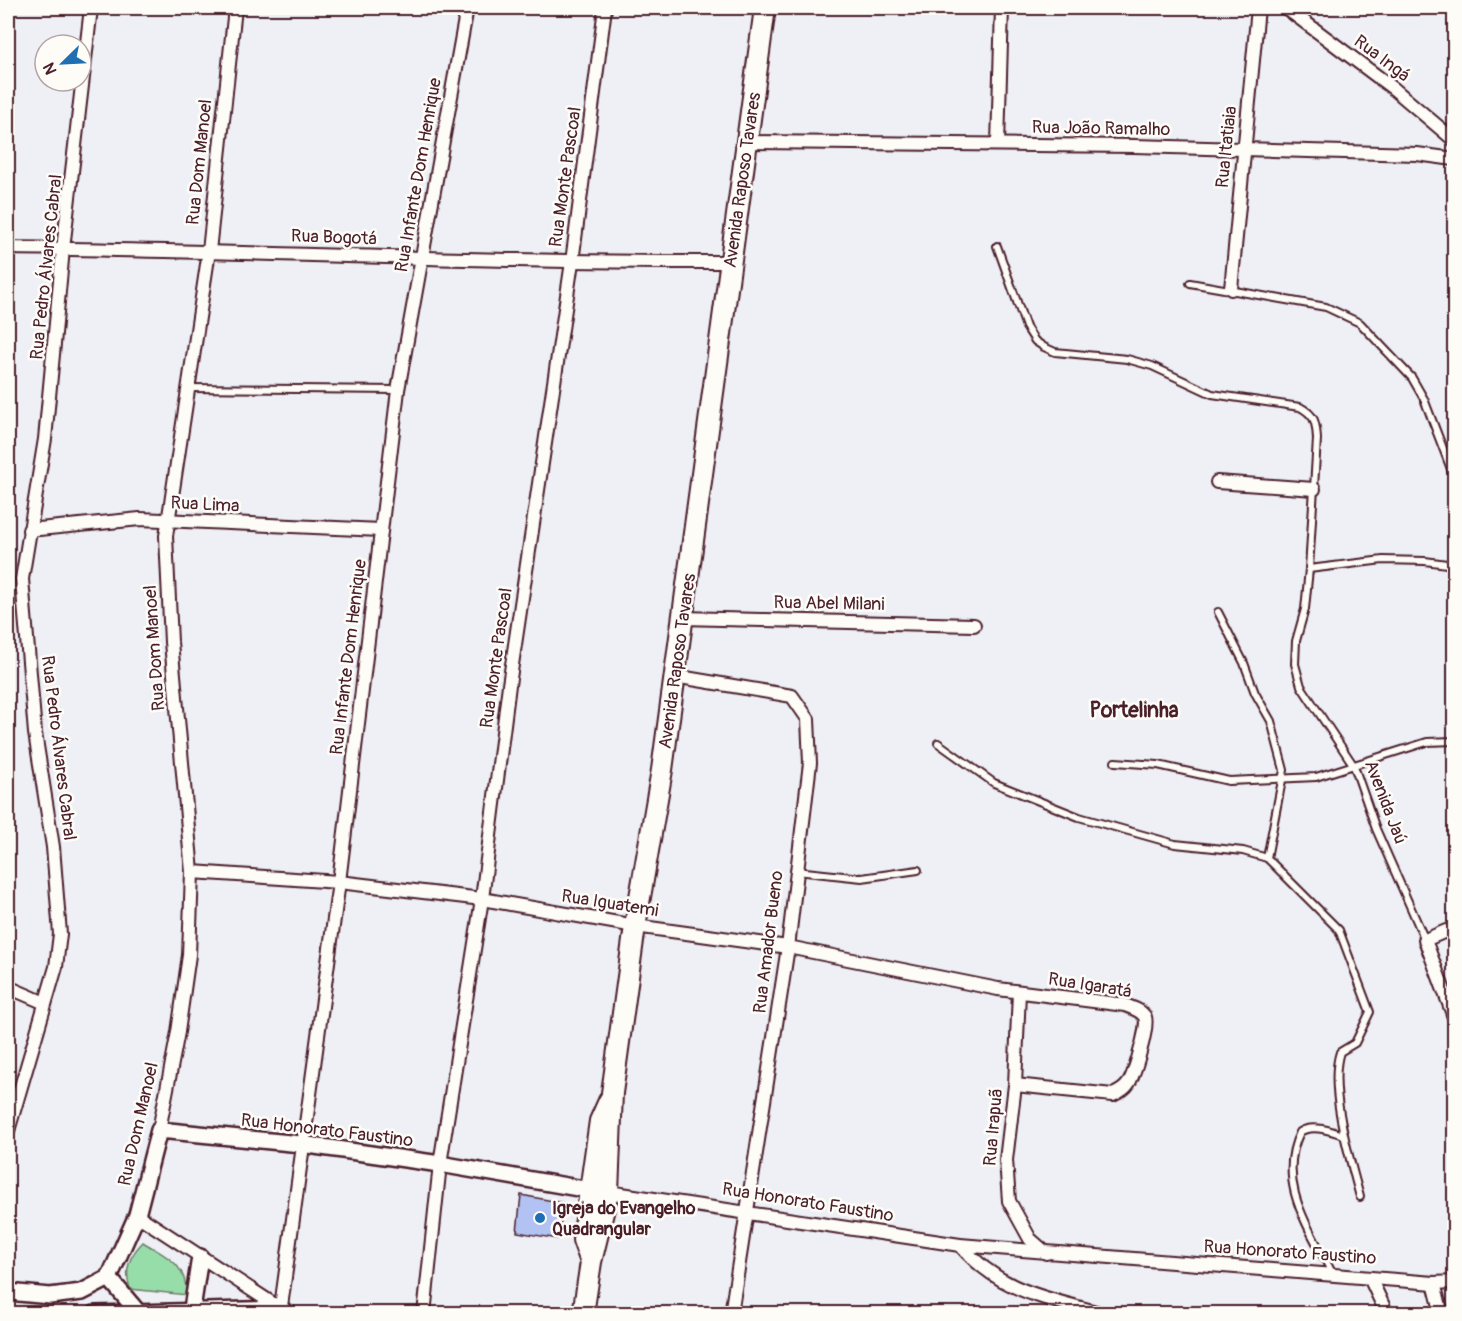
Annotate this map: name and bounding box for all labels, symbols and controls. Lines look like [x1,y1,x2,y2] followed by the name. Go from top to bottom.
[1349,30,1414,87] street label: Rua Ingá
[33,33,93,93] north arrow
[39,60,62,78] text: N
[390,76,447,274] street label: Rua Infante Dom Henrique
[719,91,766,269] street label: Avenida Raposo Tavares
[181,98,218,226] street label: Rua Dom Manoel
[544,105,587,249] street label: Rua Monte Pascoal
[1211,105,1242,189] street label: Rua Itatiaia
[1032,116,1171,141] street label: Rua João Ramalho
[25,173,68,361] street label: Rua Pedro Álvares Cabral
[291,225,377,250] street label: Rua Bogotá
[170,491,240,518] street label: Rua Lima
[325,558,372,756] street label: Rua Infante Dom Henrique
[654,572,701,750] street label: Avenida Raposo Tavares
[139,584,170,712] street label: Rua Dom Manoel
[475,586,518,730] street label: Rua Monte Pascoal
[773,591,885,616] street label: Rua Abel Milani
[36,654,81,842] street label: Rua Pedro Álvares Cabral
[1089,697,1179,724] district label: Portelinha
[1359,757,1412,847] street label: Avenida Jaú
[748,869,789,1015] street label: Rua Amador Bueno
[560,884,660,923] street label: Rua Iguatemi
[1047,968,1133,1003] street label: Rua Igaratá
[113,1060,164,1188] street label: Rua Dom Manoel
[979,1087,1008,1167] street label: Rua Irapuã
[240,1109,415,1153] street label: Rua Honorato Faustino
[721,1178,896,1227] street label: Rua Honorato Faustino
[552,1197,696,1241] place label: Igreja do Evangelho Quadrangular
[533,1211,547,1225] marker: Igreja do Evangelho Quadrangular
[1203,1235,1378,1270] street label: Rua Honorato Faustino

